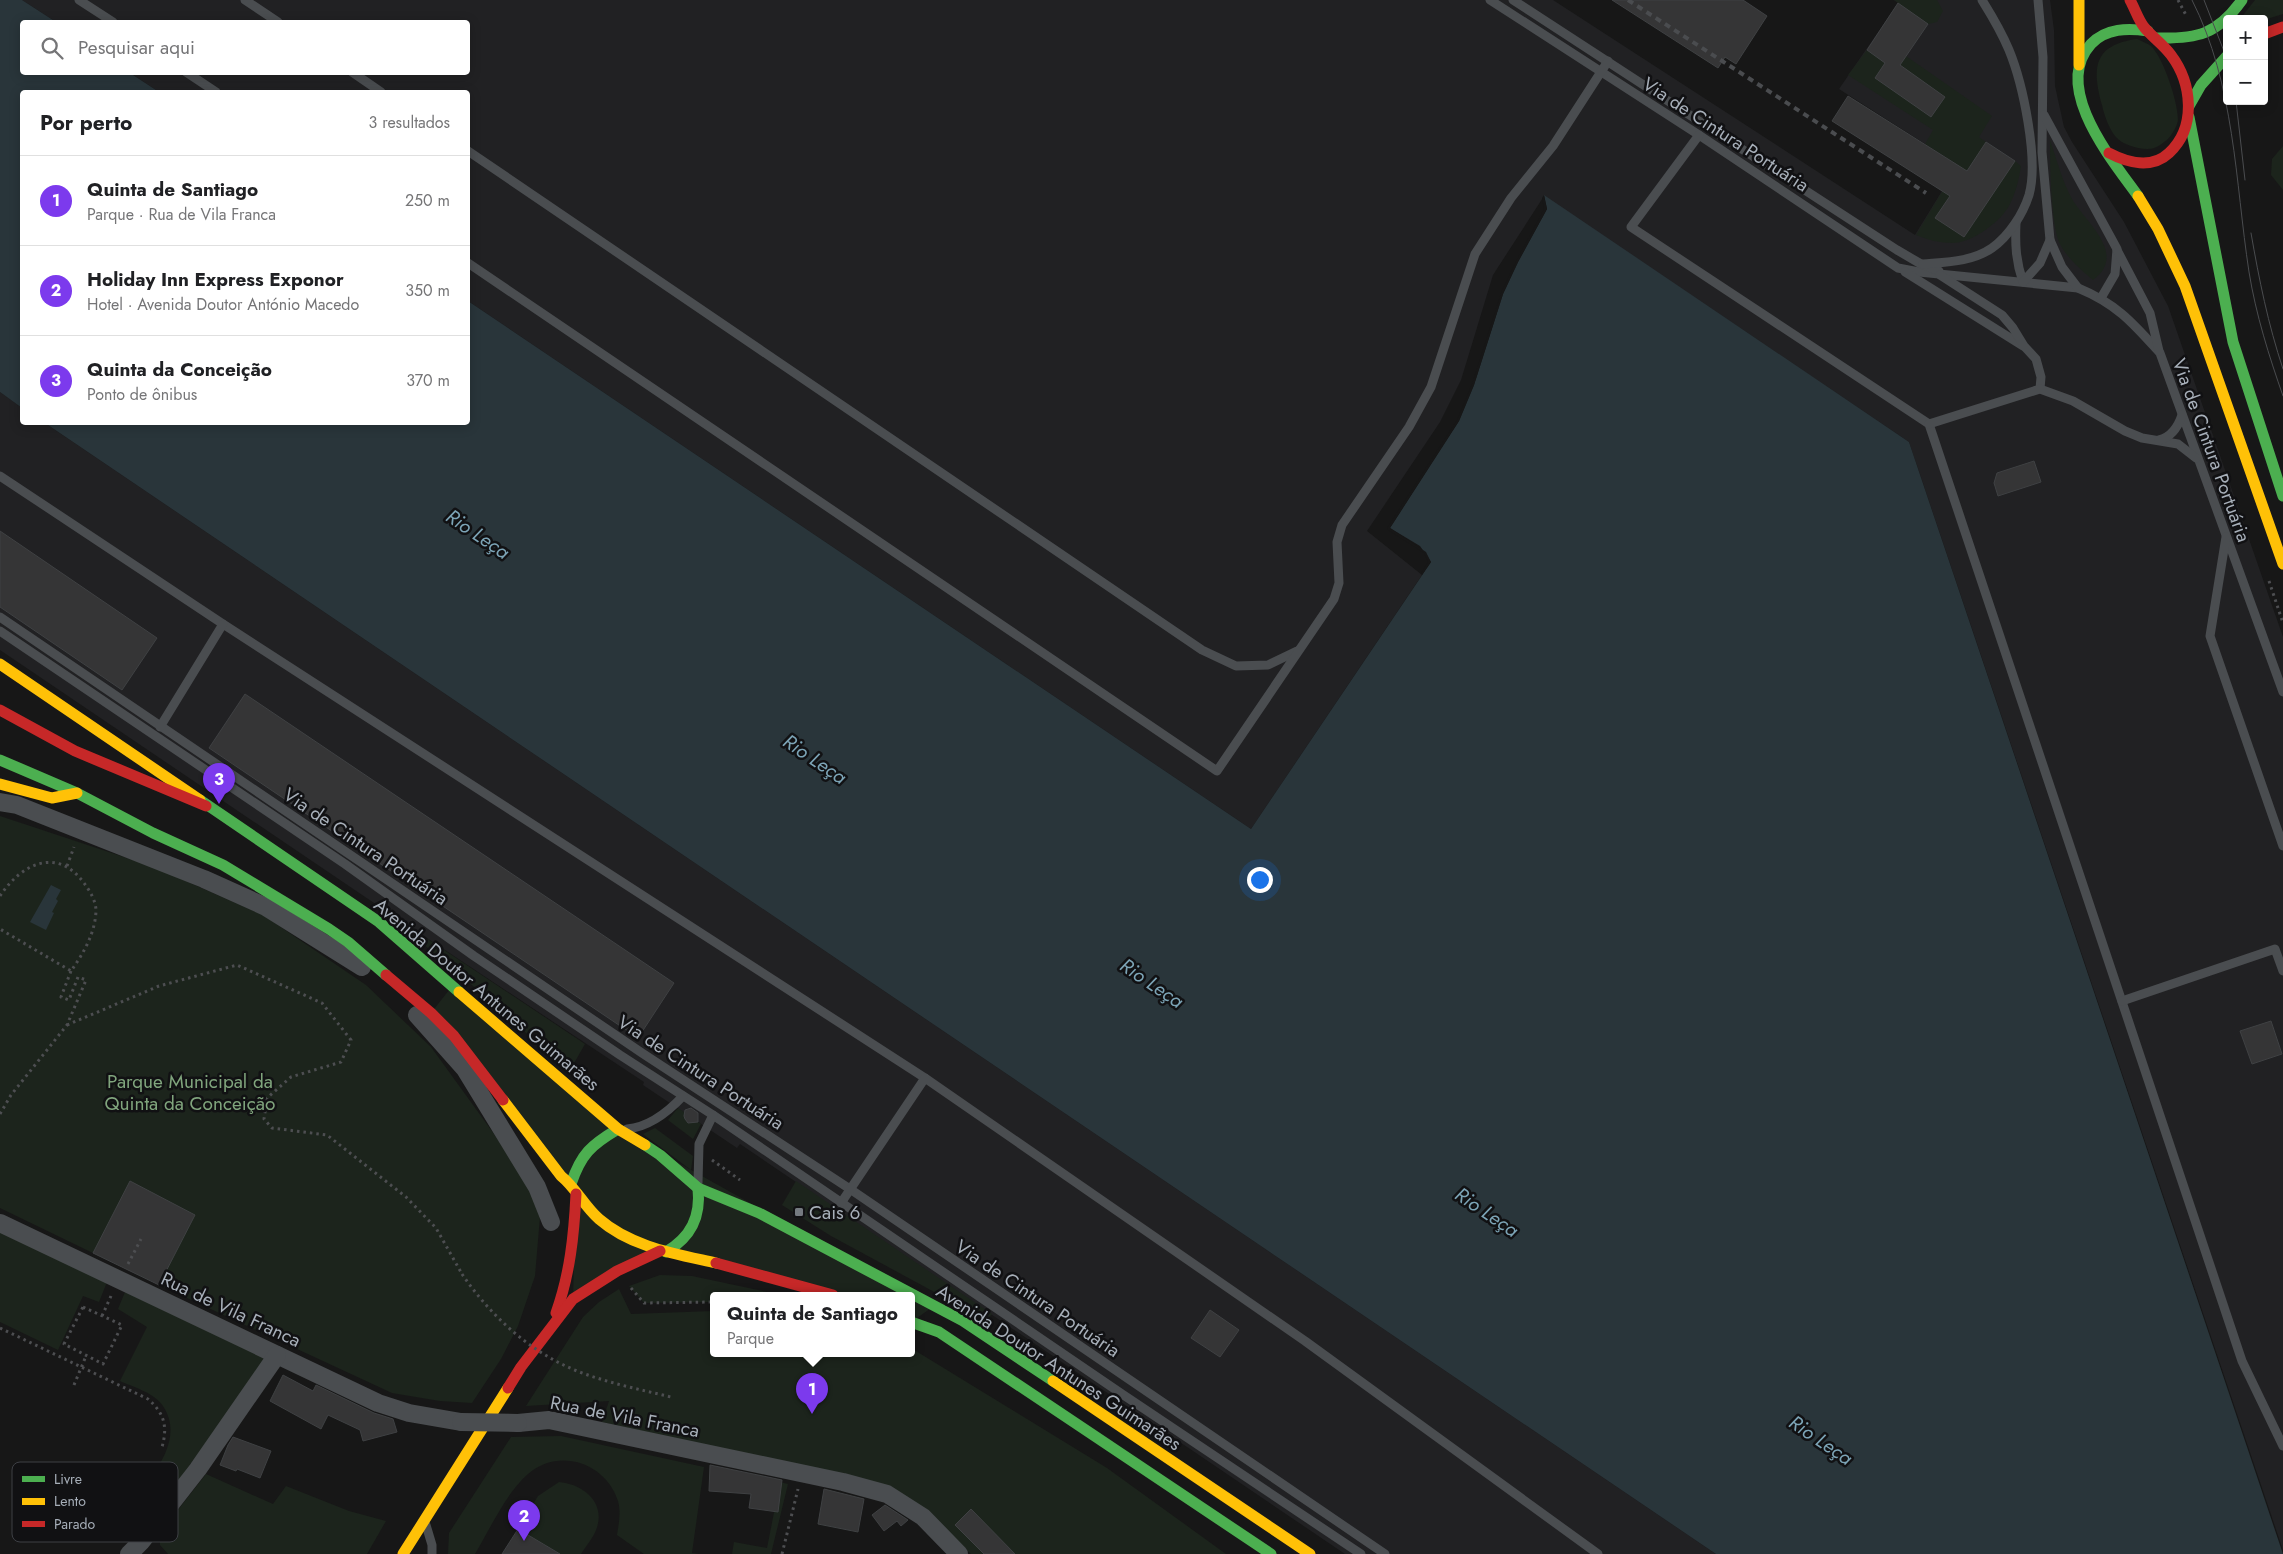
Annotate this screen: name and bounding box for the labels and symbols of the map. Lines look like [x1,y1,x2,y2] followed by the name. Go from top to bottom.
[1637,70,1814,198] street label: Via de Cintura Portuária
[2166,355,2257,546] street label: Via de Cintura Portuária
[440,502,516,566] water label: Rio Leça
[777,727,853,791] water label: Rio Leça
[203,763,235,804] pin: 3
[278,781,453,912] street label: Via de Cintura Portuária
[1247,867,1273,893] your location
[368,892,606,1097] street label: Avenida Doutor Antunes Guimarães
[1114,951,1190,1015] water label: Rio Leça
[612,1008,789,1136] street label: Via de Cintura Portuária
[105,1068,275,1117] park label: Parque Municipal da Quinta da Conceição
[1449,1180,1525,1244] water label: Rio Leça
[809,1199,860,1226] place label: Cais 6
[793,1206,805,1218] marker: Cais 6
[950,1233,1125,1364] street label: Via de Cintura Portuária
[156,1265,305,1354] street label: Rua de Vila Franca
[931,1278,1187,1457] street label: Avenida Doutor Antunes Guimarães
[796,1373,828,1414] pin: 1
[548,1389,702,1444] street label: Rua de Vila Franca
[1783,1408,1859,1472] water label: Rio Leça
[12,1462,178,1542] legend
[54,1469,82,1489] text: Livre
[54,1491,86,1511] text: Lento
[508,1500,540,1541] pin: 2
[54,1514,96,1534] text: Parado

